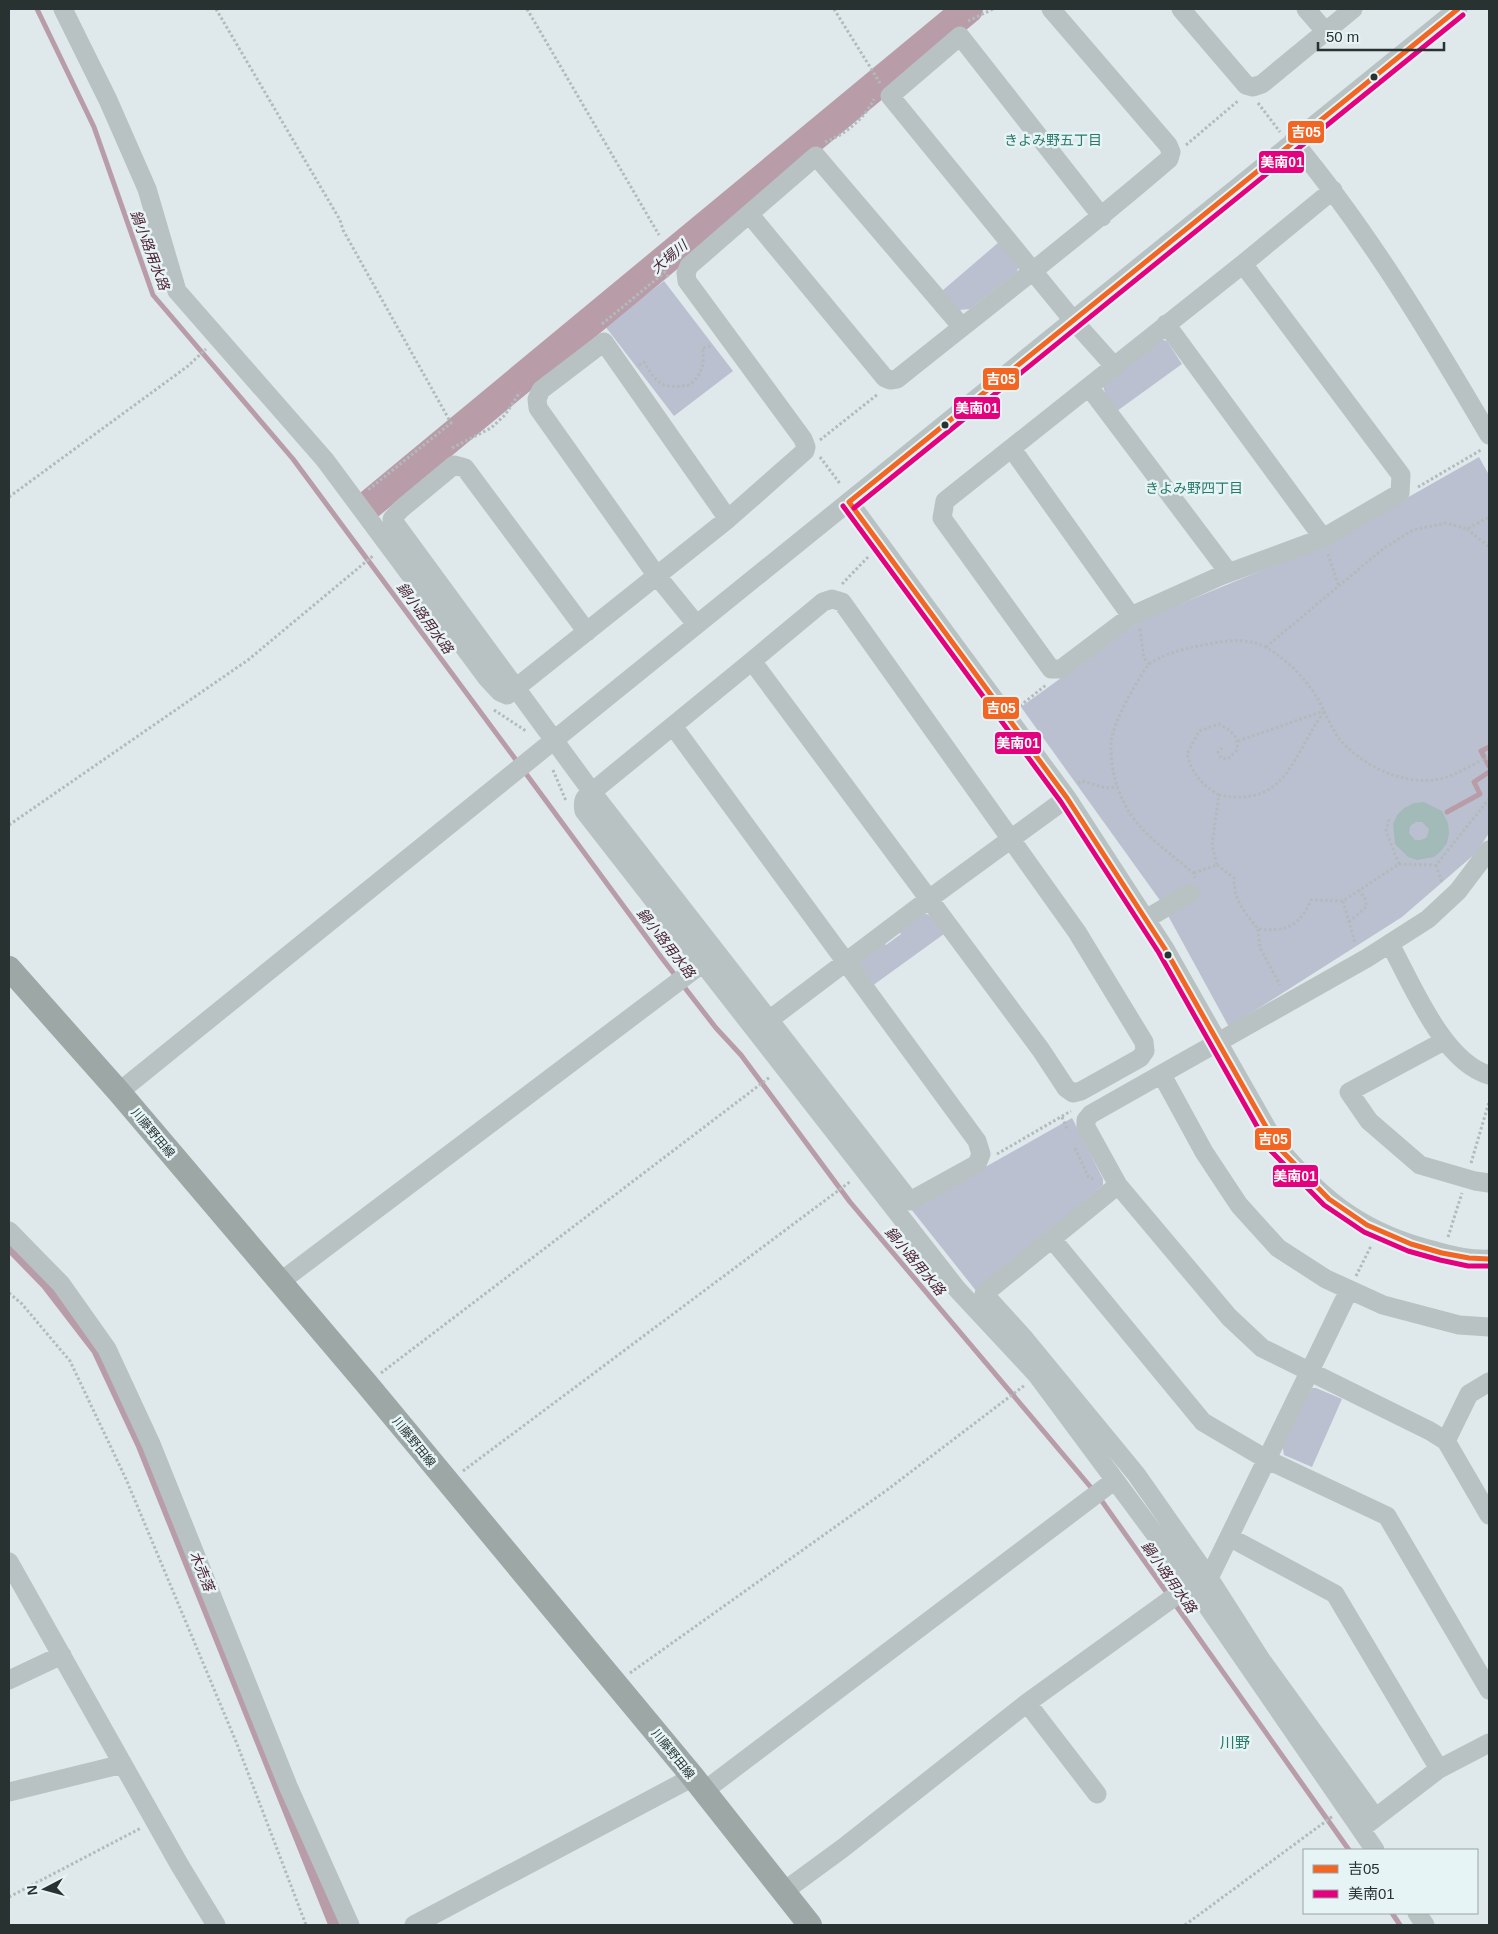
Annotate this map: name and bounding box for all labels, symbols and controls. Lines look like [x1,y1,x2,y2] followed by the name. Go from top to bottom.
[1318,20,1444,52] scale bar
[1326,28,1359,45] text: 50 m
[1369,72,1379,82] unlabelled marker
[1287,120,1325,144] line badge: 吉05
[1291,124,1321,140] text: 吉05
[1004,132,1102,148] district label: きよみ野五丁目
[1258,150,1305,174] line badge: 美南01
[1260,154,1304,170] text: 美南01
[127,208,173,293] water label: 鍋小路用水路
[648,236,692,277] water label: 大場川
[982,367,1020,391] line badge: 吉05
[986,371,1016,387] text: 吉05
[953,396,1001,420] line badge: 美南01
[955,400,999,416] text: 美南01
[940,420,950,430] unlabelled marker
[1145,480,1243,496] district label: きよみ野四丁目
[394,579,457,657] water label: 鍋小路用水路
[982,696,1020,720] line badge: 吉05
[986,700,1016,716] text: 吉05
[994,731,1042,755] line badge: 美南01
[996,735,1040,751] text: 美南01
[634,905,699,982] water label: 鍋小路用水路
[1163,950,1173,960] unlabelled marker
[128,1106,178,1160] street label: 川藤野田線
[1254,1127,1292,1151] line badge: 吉05
[1258,1131,1288,1147] text: 吉05
[1272,1164,1319,1188] line badge: 美南01
[1273,1168,1317,1184] text: 美南01
[882,1224,949,1299] water label: 鍋小路用水路
[390,1414,438,1470] street label: 川藤野田線
[1138,1538,1200,1617] water label: 鍋小路用水路
[187,1549,218,1595] water label: 木売落
[649,1726,697,1782] street label: 川藤野田線
[1220,1734,1250,1751] district label: 川野
[1303,1849,1478,1914] legend
[1348,1860,1380,1877] text: 吉05
[20,1864,70,1914] north arrow
[24,1884,41,1896] text: N
[1348,1885,1395,1902] text: 美南01

